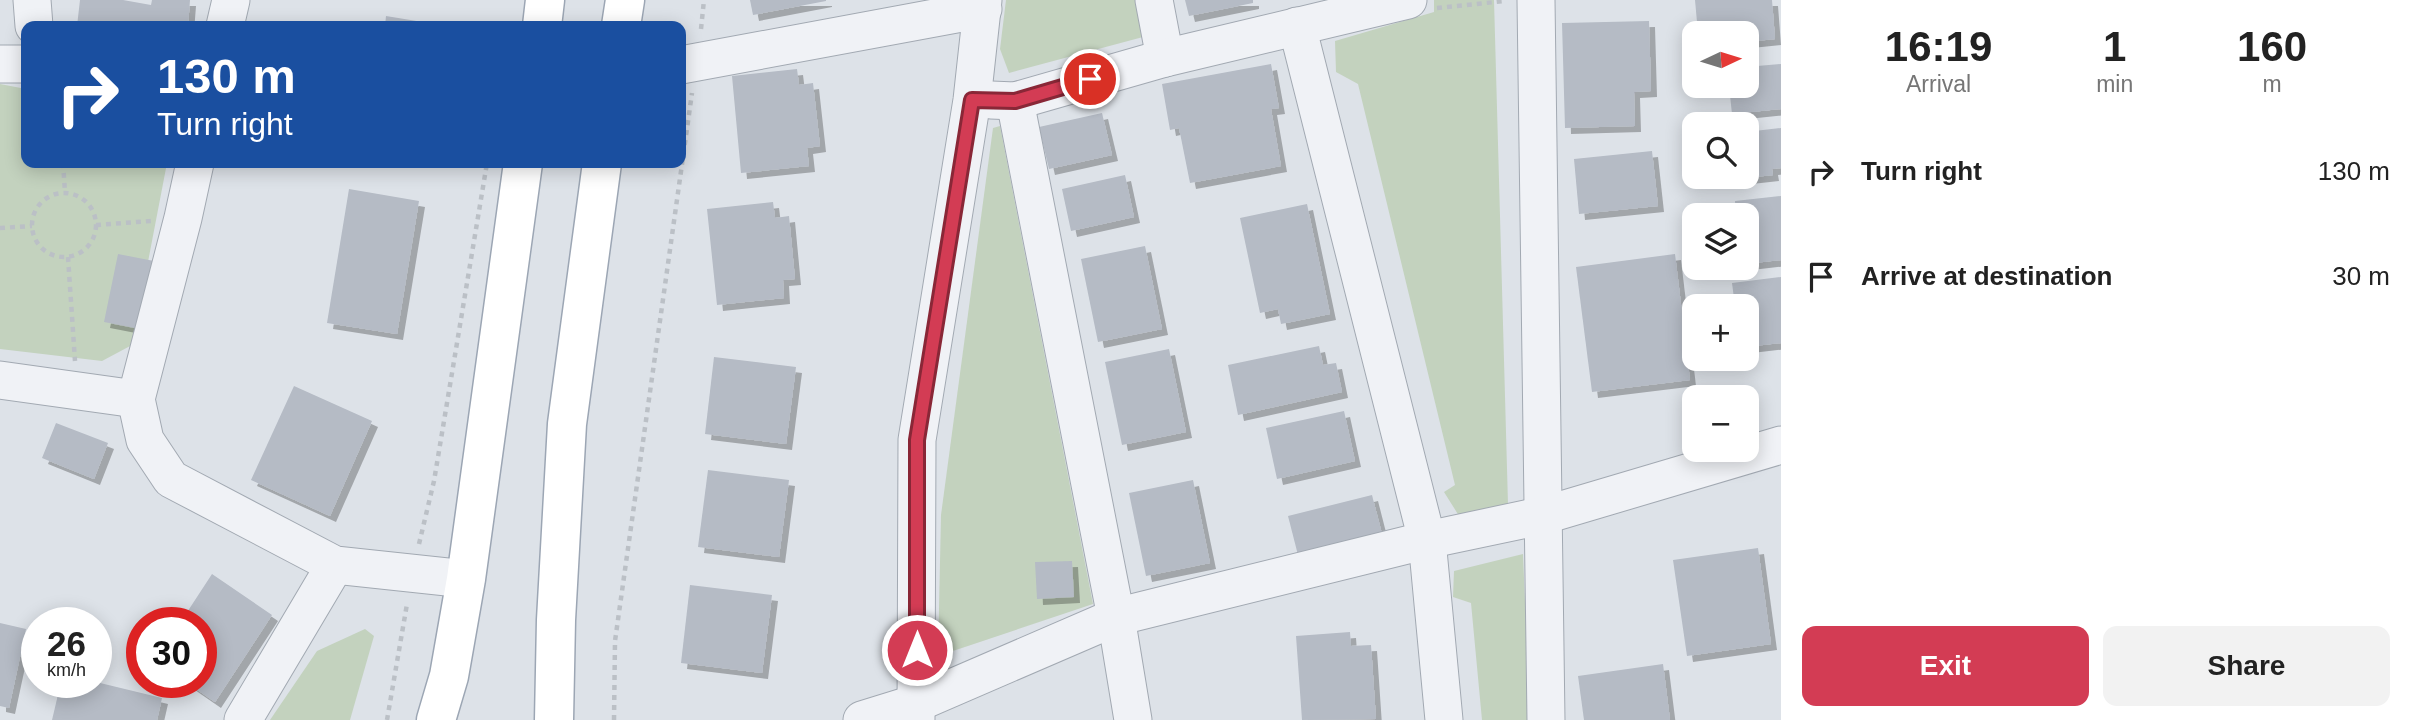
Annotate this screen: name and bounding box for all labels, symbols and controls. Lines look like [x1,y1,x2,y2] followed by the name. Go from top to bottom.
[1682,21,1759,98] north arrow
[1682,21,1759,462] map controls
[1885,23,1992,70] text: 16:19
[2103,23,2126,70] text: 1
[2237,23,2307,70] text: 160
[42,49,133,140] icon: right
[157,49,296,103] text: 130 m
[1060,49,1120,109] pin
[1071,60,1109,98] icon: arrive
[1906,71,1971,97] text: Arrival
[2096,71,2133,97] text: min
[2263,71,2282,97] text: m
[157,106,293,142] text: Turn right
[1682,112,1759,189] button: search
[1802,153,1840,191] icon: right
[1861,156,1982,186] text: Turn right
[2318,156,2390,186] text: 130 m
[1682,203,1759,280] button: layers
[1802,258,1840,296] icon: arrive
[1861,261,2112,291] text: Arrive at destination
[2332,261,2390,291] text: 30 m
[1682,294,1759,371] button: +
[1682,385,1759,462] button: −
[126,607,217,698] speed limit sign: 30
[880,613,954,687] position arrow
[47,624,86,663] text: 26
[1802,626,2089,706] button: Exit
[2103,626,2390,706] button: Share
[47,660,86,680] text: km/h

